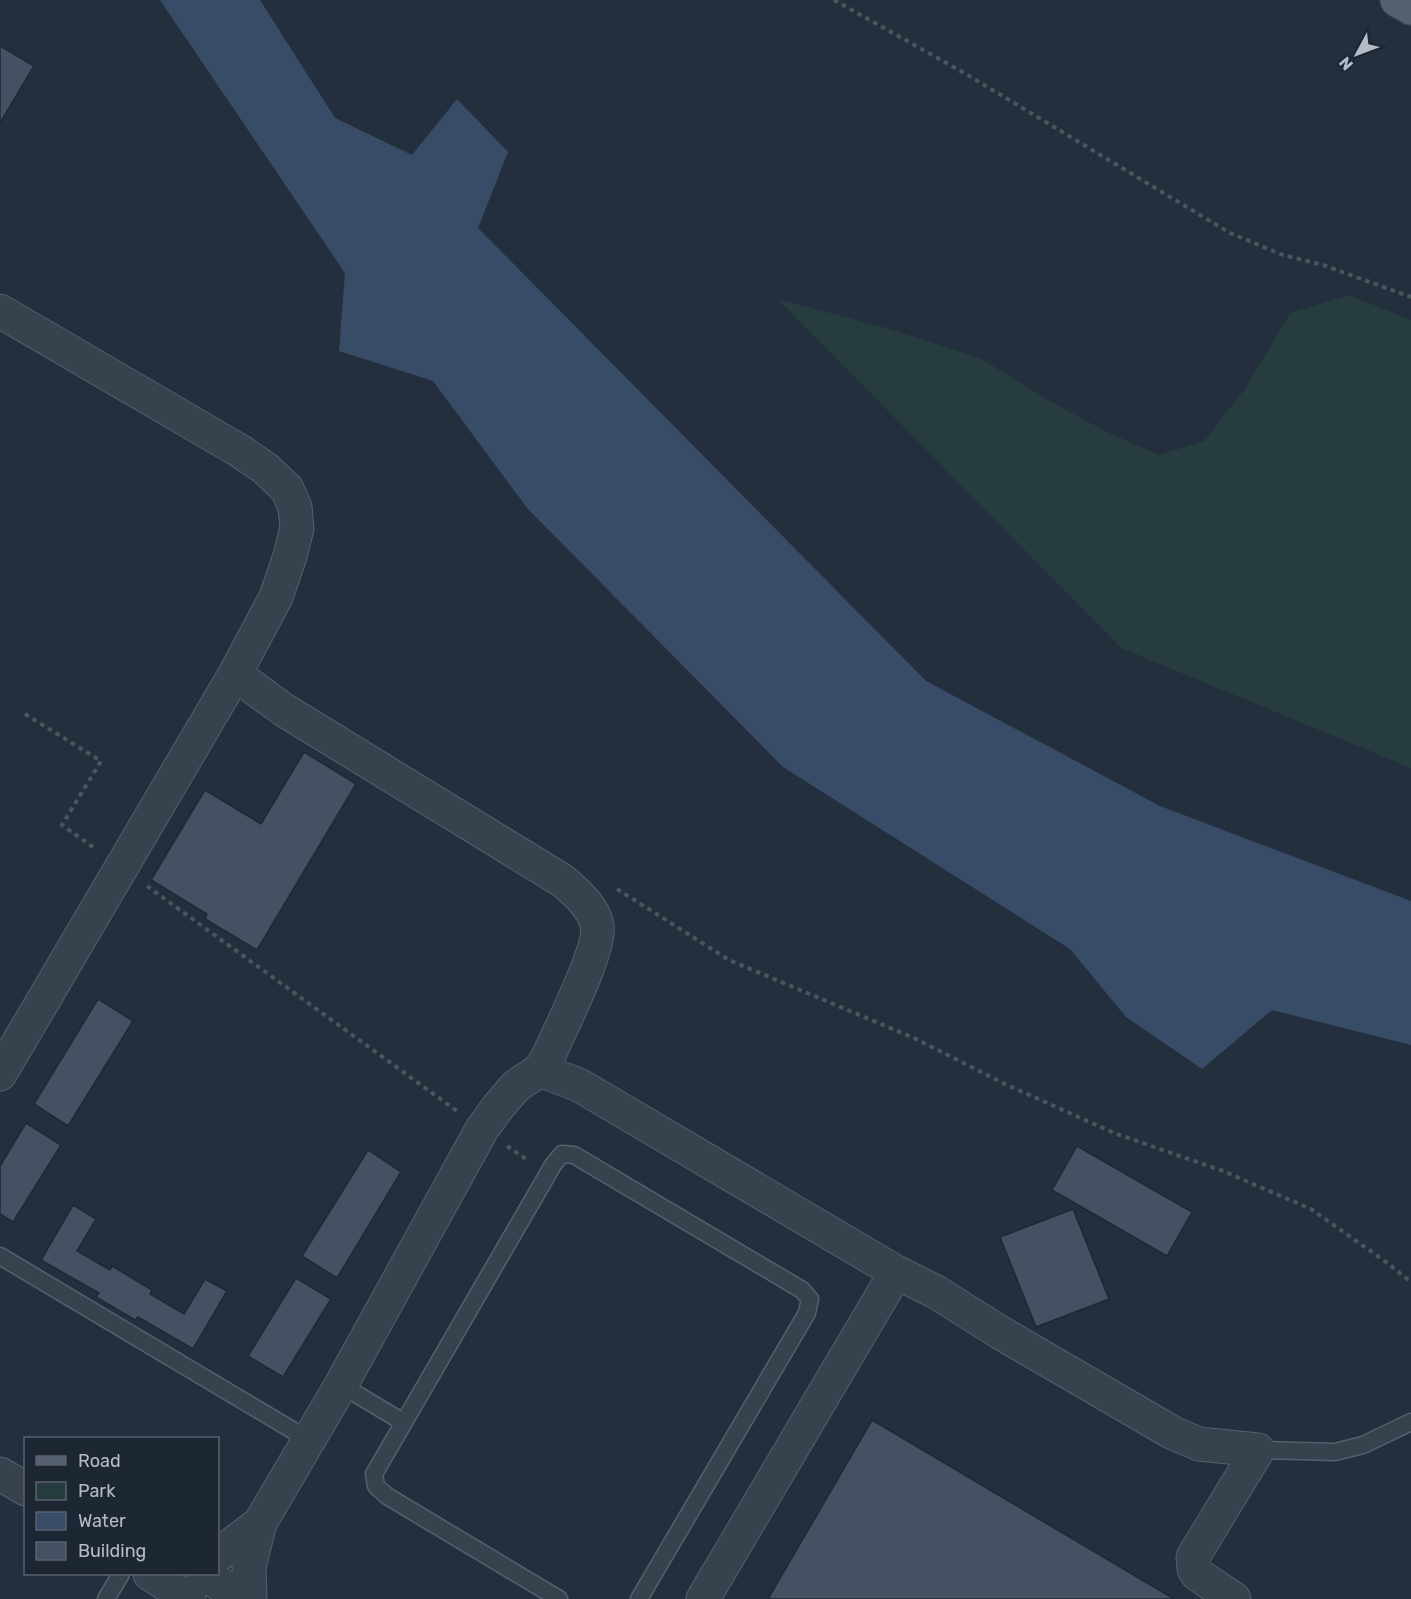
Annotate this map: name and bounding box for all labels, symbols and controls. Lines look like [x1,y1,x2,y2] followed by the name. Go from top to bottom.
[1327,24,1387,84] north arrow
[1335,53,1357,74] text: N
[24,1437,219,1575] legend
[78,1450,121,1472] text: Road
[78,1480,116,1502] text: Park
[78,1510,126,1532] text: Water
[78,1540,146,1562] text: Building

